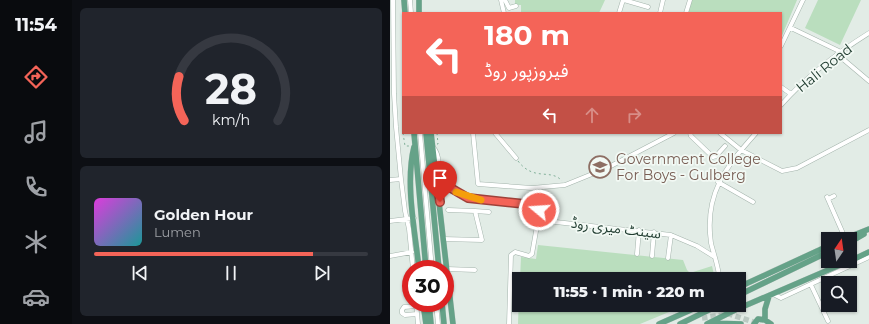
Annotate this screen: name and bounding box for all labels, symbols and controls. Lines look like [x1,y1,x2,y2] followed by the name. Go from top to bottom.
[15,14,57,36] text: 11:54
[484,18,570,52] text: 180 m
[418,28,470,80] icon: left
[792,40,856,96] street label: Hali Road
[484,60,568,82] text: فیروزپور روڈ
[22,63,50,91] icon: directions
[205,64,257,114] text: 28
[539,104,561,126] icon: left
[581,104,603,126] icon: ahead
[623,104,645,126] icon: right
[212,111,250,129] text: km/h
[22,118,50,146] icon: music
[616,150,761,184] place label: Government College For Boys - Gulberg
[587,154,613,180] school or university icon: Government College For Boys - Gulberg
[423,161,457,202] pin
[429,167,451,189] icon: arrive
[22,173,50,201] icon: phone
[518,189,560,231] position arrow
[154,205,253,224] text: Golden Hour
[570,214,662,242] street label: سینٹ میری روڈ
[154,224,201,240] text: Lumen
[22,228,50,256] icon: climate
[821,232,857,268] north arrow
[821,232,857,312] map controls
[402,260,454,312] speed limit sign: 30
[129,262,151,284] icon: previous
[220,262,242,284] icon: pause
[311,262,333,284] icon: next
[821,276,857,312] button: search
[553,282,705,301] text: 11:55 · 1 min · 220 m
[22,283,50,311] icon: car

